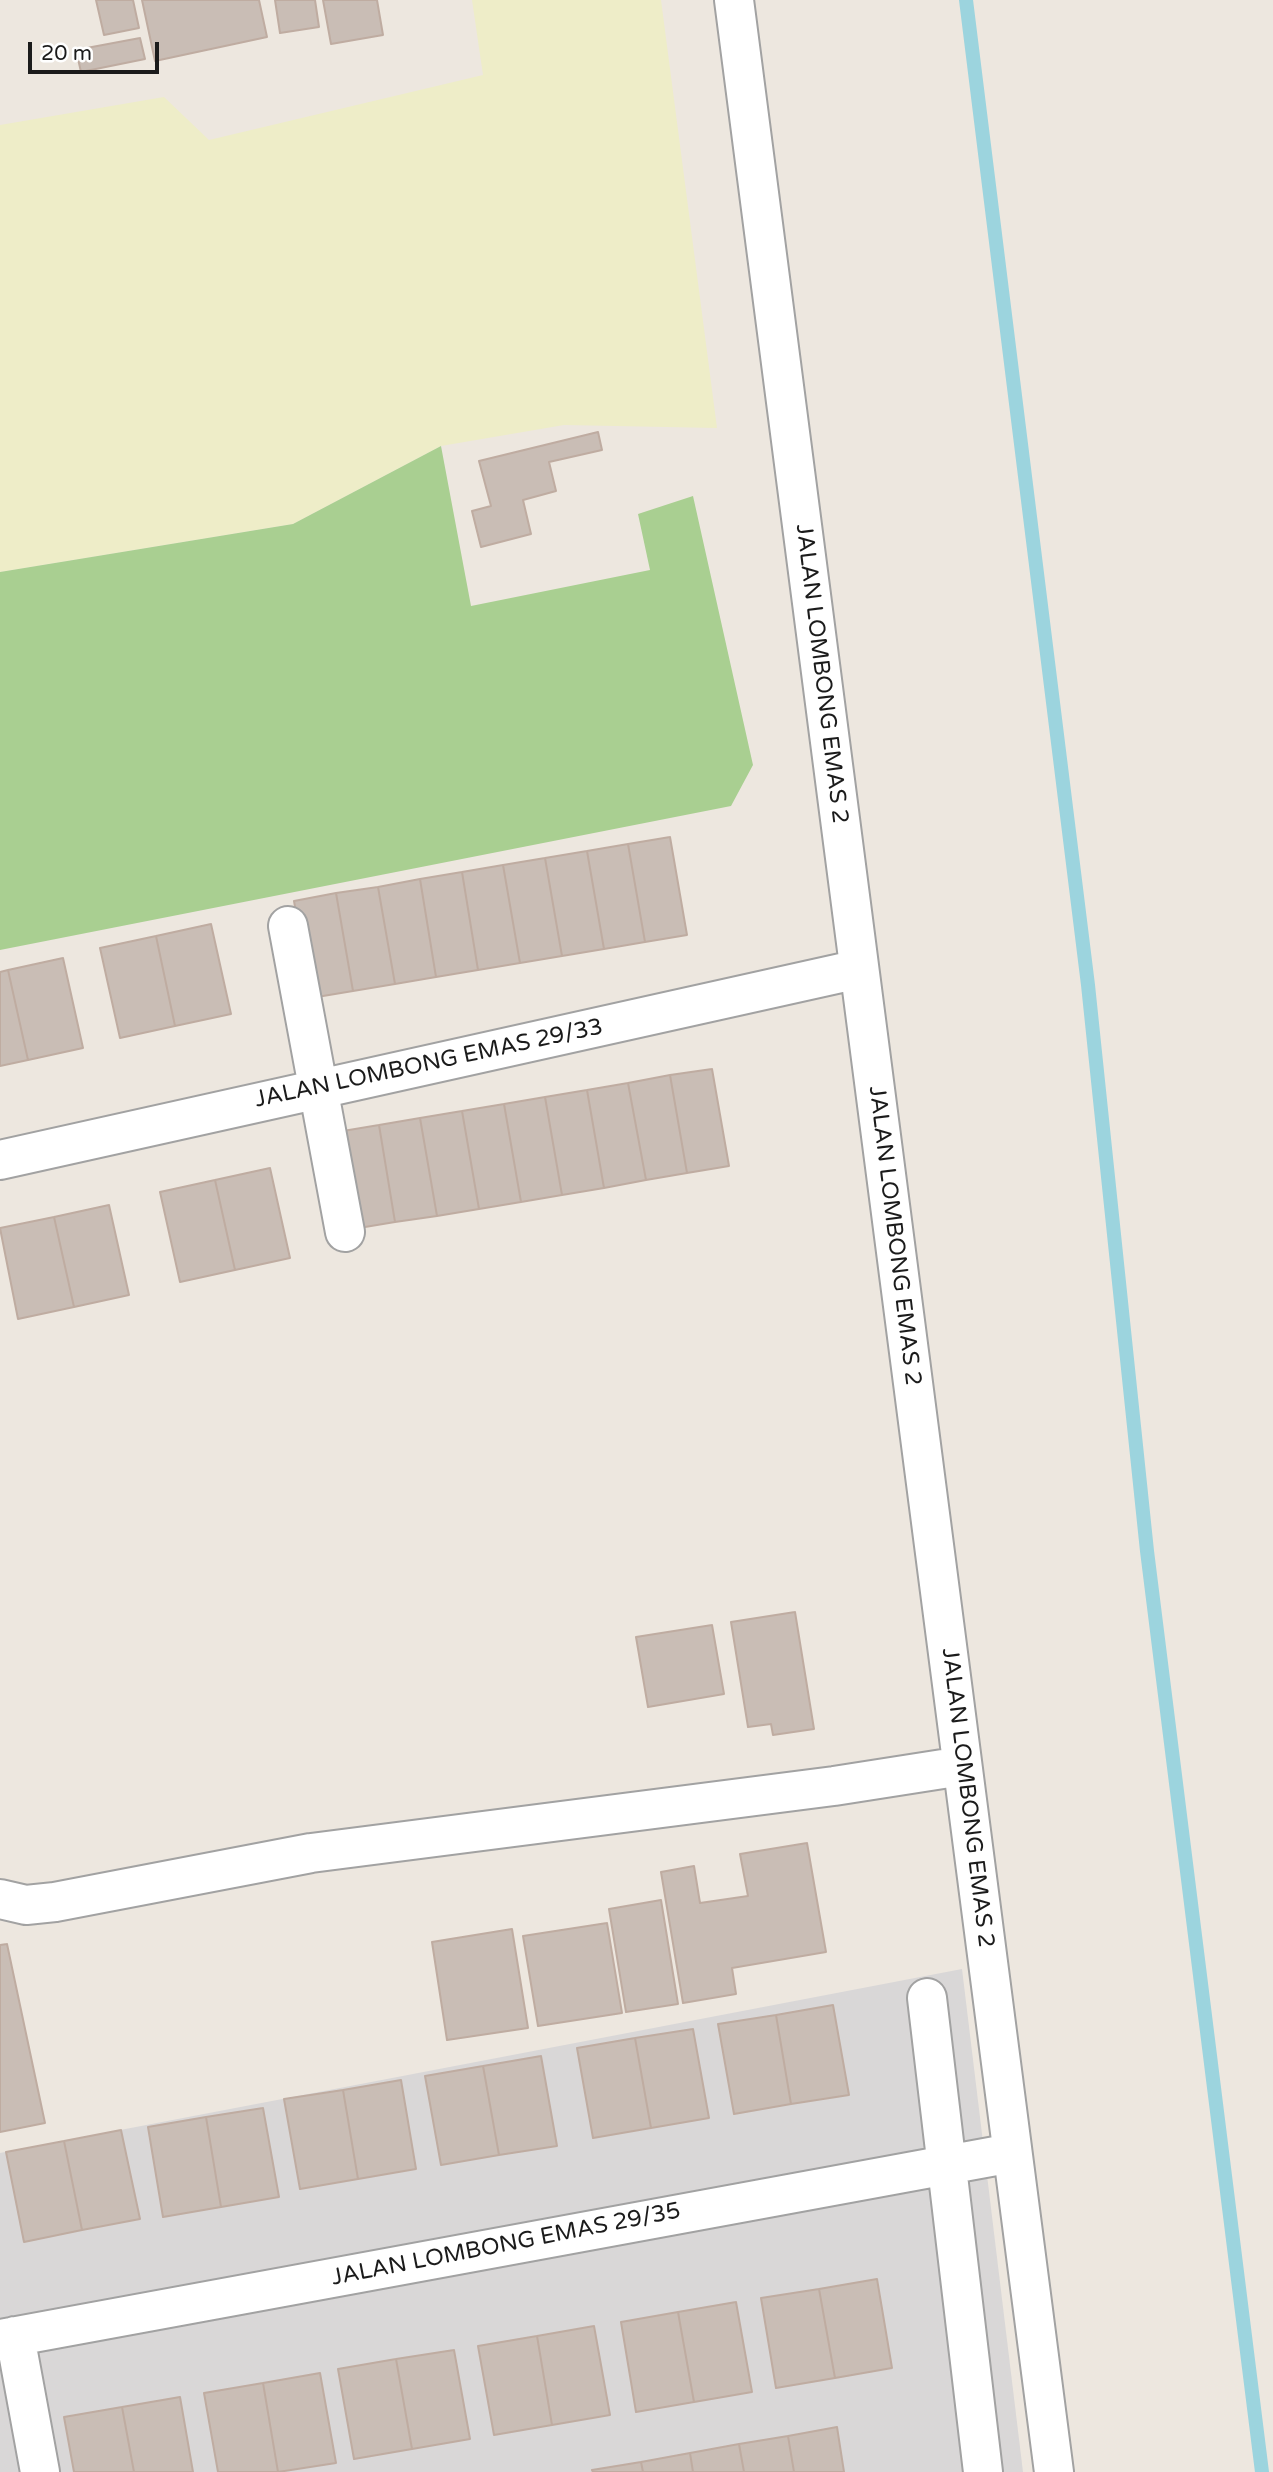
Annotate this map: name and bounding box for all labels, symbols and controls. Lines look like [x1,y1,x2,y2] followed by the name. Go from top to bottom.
[32,28,163,72] scale bar
[41,41,92,66] text: 20 m
[789,523,853,825] street label: JALAN LOMBONG EMAS 2
[252,1014,606,1114] street label: JALAN LOMBONG EMAS 29/33
[862,1085,926,1387] street label: JALAN LOMBONG EMAS 2
[935,1647,999,1949] street label: JALAN LOMBONG EMAS 2
[329,2198,683,2292] street label: JALAN LOMBONG EMAS 29/35

